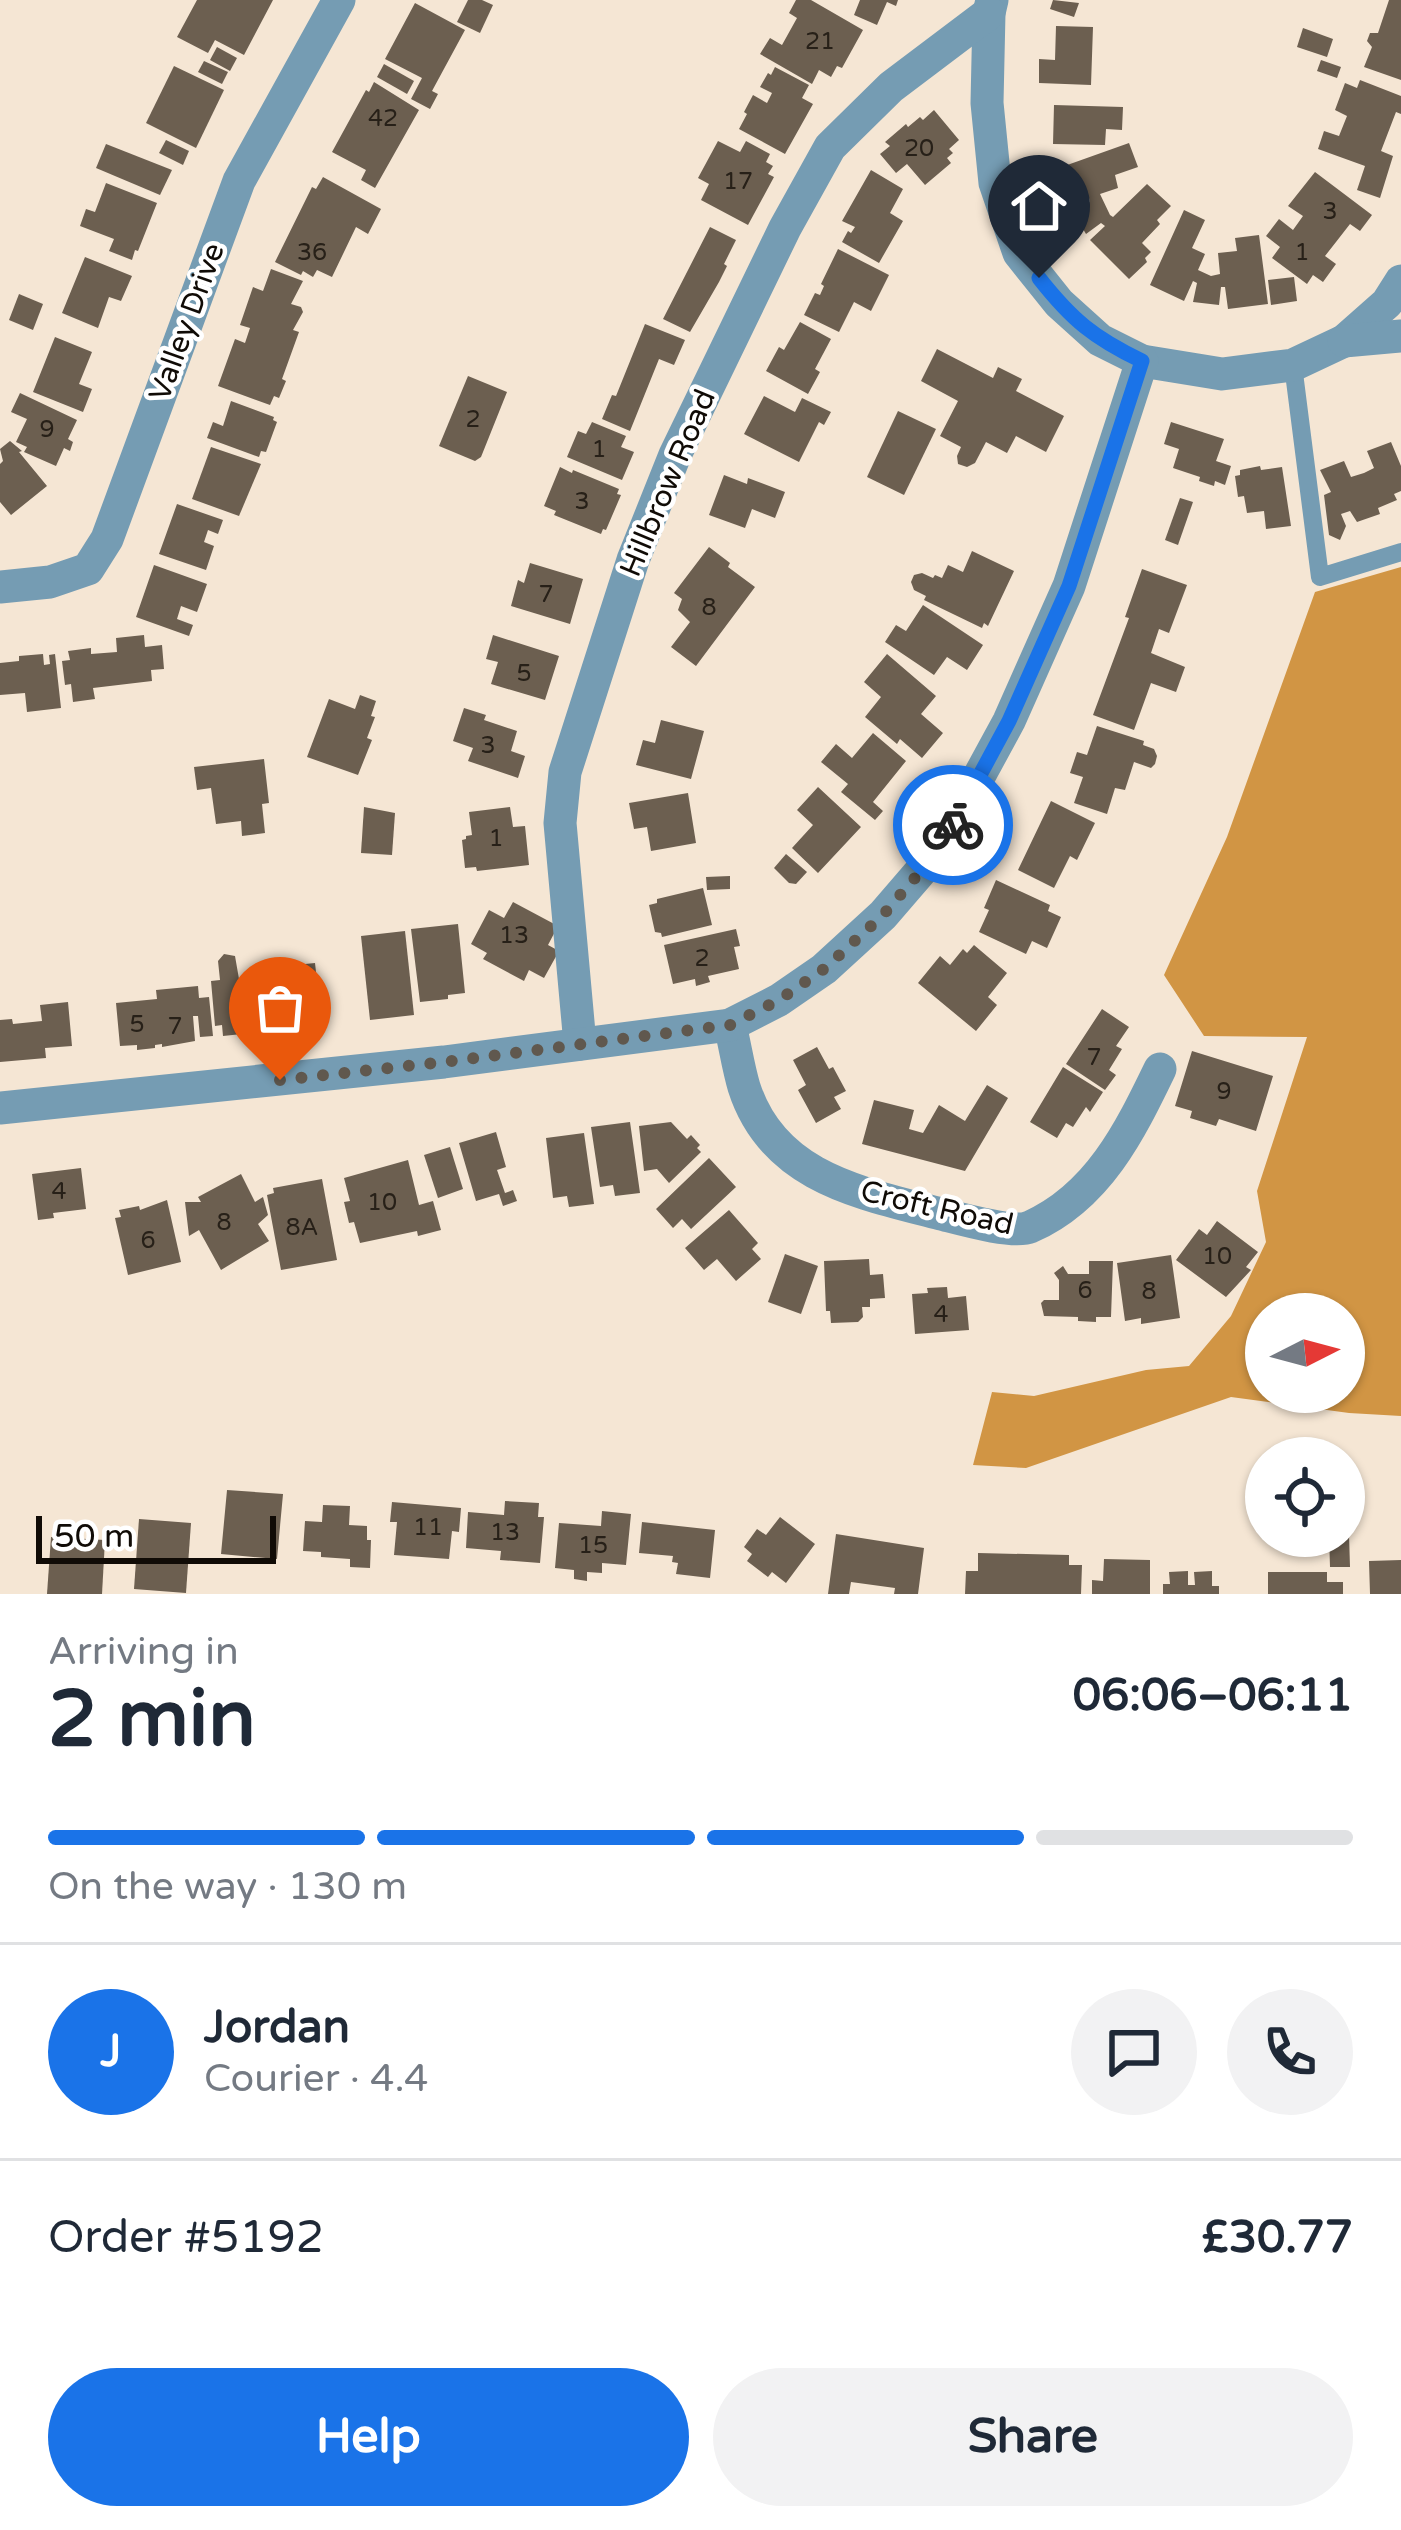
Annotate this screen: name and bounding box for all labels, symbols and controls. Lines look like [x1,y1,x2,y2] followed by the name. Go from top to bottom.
[805,27,835,56] house number: 21
[368,104,398,133] house number: 42
[904,134,934,163] house number: 20
[988,155,1090,278] pin
[723,167,753,196] house number: 17
[1006,173,1072,239] icon: home
[1322,197,1338,226] house number: 3
[141,238,233,406] street label: Valley Drive
[297,238,327,267] house number: 36
[1294,238,1310,267] house number: 1
[612,384,724,582] street label: Hillbrow Road
[465,405,481,434] house number: 2
[39,415,55,444] house number: 9
[591,435,607,464] house number: 1
[574,487,590,516] house number: 3
[538,580,554,609] house number: 7
[701,593,717,622] house number: 8
[516,659,532,688] house number: 5
[480,731,496,760] house number: 3
[893,765,1013,885] courier
[920,792,986,858] icon: bike
[488,824,504,853] house number: 1
[499,921,529,950] house number: 13
[694,944,710,973] house number: 2
[229,957,331,1080] pin
[247,975,313,1041] icon: bag
[129,1010,145,1039] house number: 5
[167,1012,183,1041] house number: 7
[1086,1043,1102,1072] house number: 7
[1216,1077,1232,1106] house number: 9
[857,1172,1017,1244] street label: Croft Road
[51,1177,67,1206] house number: 4
[367,1188,397,1217] house number: 10
[216,1208,232,1237] house number: 8
[286,1213,318,1242] house number: 8A
[140,1226,156,1255] house number: 6
[1202,1242,1232,1271] house number: 10
[1077,1276,1093,1305] house number: 6
[1141,1277,1157,1306] house number: 8
[1245,1293,1365,1413] north arrow
[1245,1293,1365,1557] map controls
[933,1300,949,1329] house number: 4
[1245,1437,1365,1557] button: locate
[36,1510,276,1563] scale bar
[413,1513,443,1542] house number: 11
[54,1517,134,1556] text: 50 m
[490,1518,520,1547] house number: 13
[578,1531,608,1560] house number: 15
[48,1628,239,1675] text: Arriving in
[1073,1669,1353,1723] text: 06:06–06:11
[48,1673,256,1767] text: 2 min
[48,1863,407,1910] text: On the way · 130 m
[1071,1989,1197,2115] button: chat
[1227,1989,1353,2115] button: phone
[204,2001,350,2055] text: Jordan
[101,2025,121,2079] text: J
[204,2055,428,2102] text: Courier · 4.4
[48,2211,324,2265] text: Order #5192
[1202,2211,1353,2265] text: £30.77
[48,2368,689,2506] button: Help
[713,2368,1353,2506] button: Share

